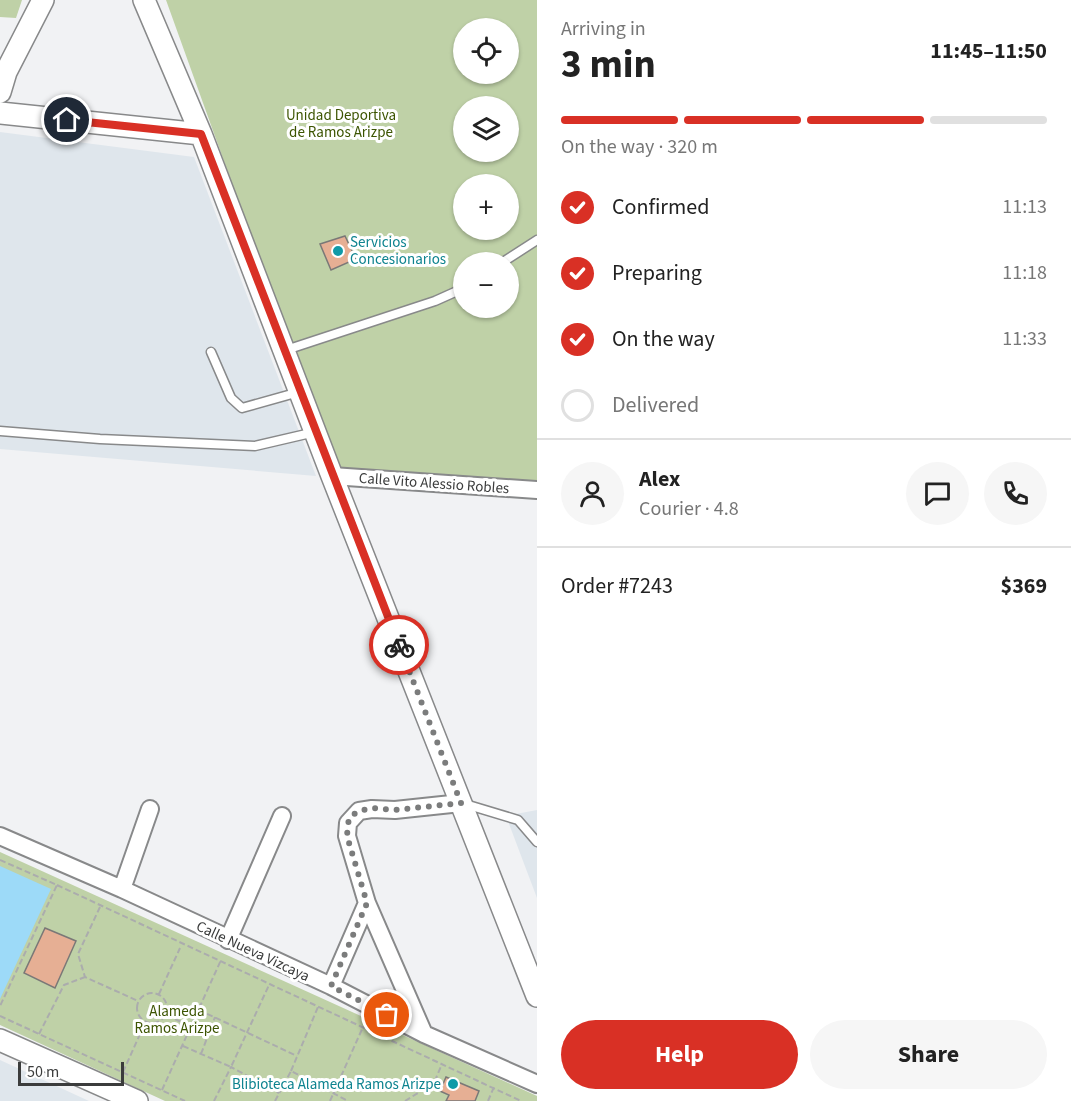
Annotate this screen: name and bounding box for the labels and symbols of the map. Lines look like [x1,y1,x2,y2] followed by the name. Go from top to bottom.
[41,94,92,145] pin
[286,105,396,143] park label: Unidad Deportiva de Ramos Arizpe
[350,232,446,270] place label: Servicios Concesionarios
[331,244,345,258] marker: Servicios Concesionarios
[358,468,510,499] street label: Calle Vito Alessio Robles
[369,615,429,675] courier
[193,916,313,987] street label: Calle Nueva Vizcaya
[361,989,412,1040] pin
[134,1001,220,1039] park label: Alameda Ramos Arizpe
[18,1059,124,1086] scale bar
[232,1074,441,1095] place label: Blibioteca Alameda Ramos Arizpe
[446,1077,460,1091] marker: Blibioteca Alameda Ramos Arizpe

